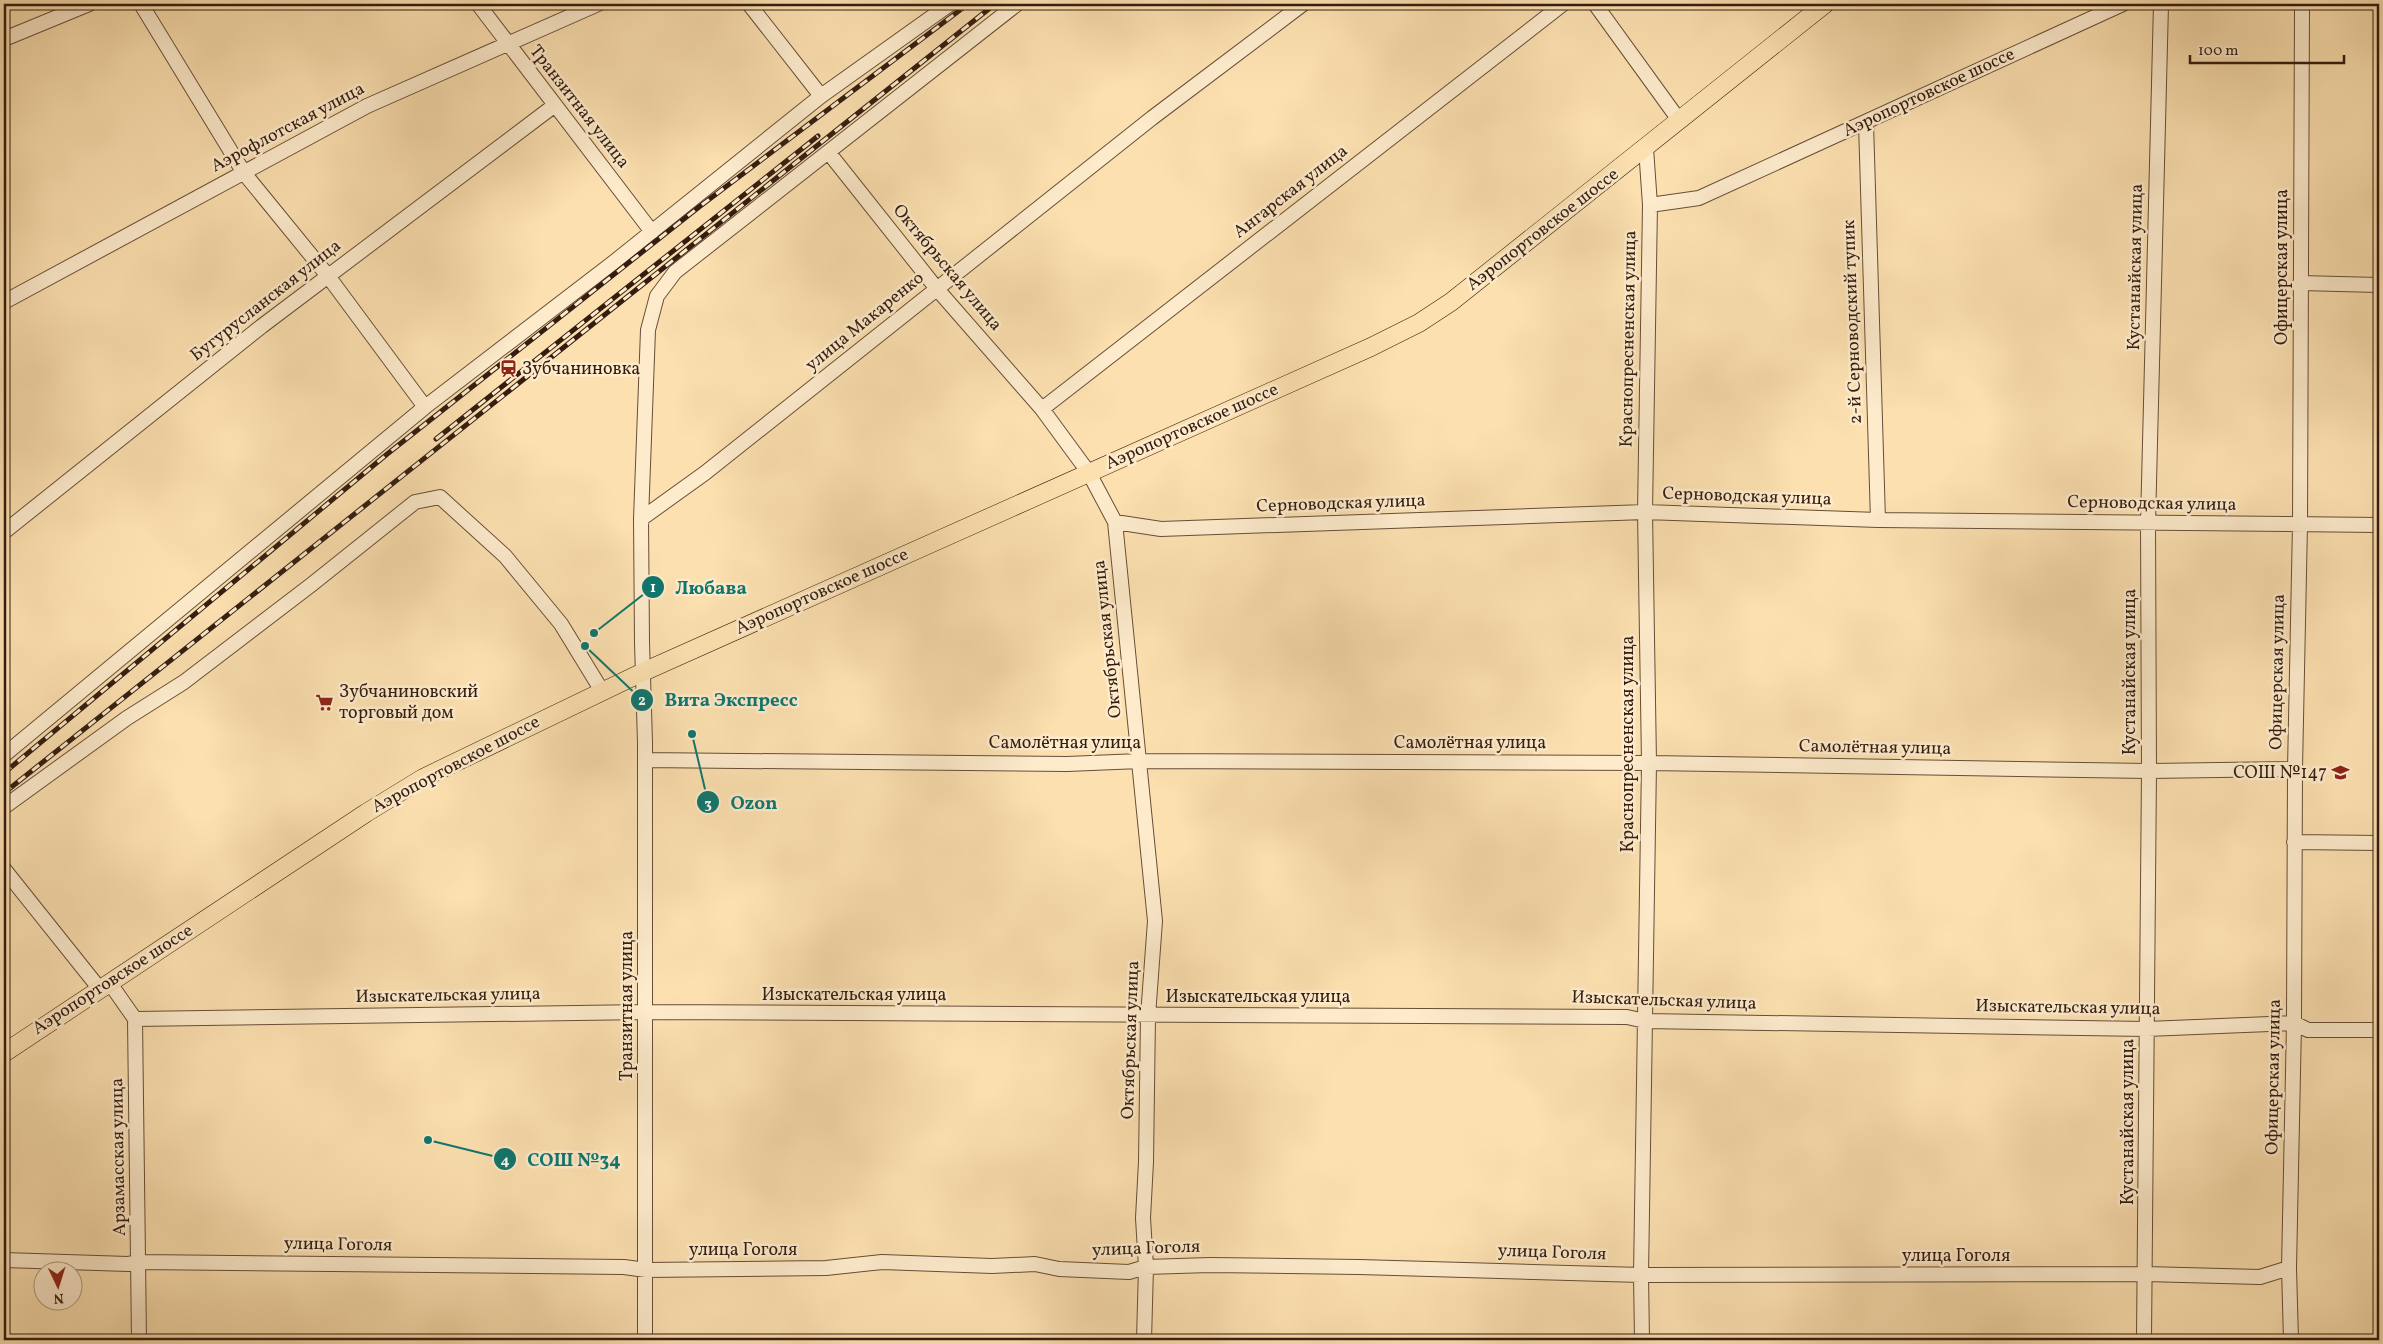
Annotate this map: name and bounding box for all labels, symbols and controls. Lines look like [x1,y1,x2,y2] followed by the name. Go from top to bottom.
[2190,32,2344,64] scale bar
[523,40,635,174] street label: Транзитная улица
[2198,41,2238,62] text: 100 m
[1839,42,2019,144] street label: Аэропортовское шоссе
[207,77,369,179] street label: Аэрофлотская улица
[1228,139,1354,245] street label: Ангарская улица
[1462,163,1624,297] street label: Аэропортовское шоссе
[2122,183,2150,351] street label: Кустанайская улица
[2270,189,2295,345] street label: Офицерская улица
[886,199,1008,337] street label: Октябрьская улица
[1837,219,1869,425] street label: 2-й Серноводский тупик
[1615,230,1643,448] street label: Краснопресненская улица
[185,234,347,368] street label: Бугурусланская улица
[800,266,930,378] street label: улица Макаренко
[522,357,640,382] place label: Зубчаниновка
[498,359,518,379] station icon: Зубчаниновка
[1101,378,1283,476] street label: Аэропортовское шоссе
[1662,482,1832,512] street label: Серноводская улица
[1256,489,1426,519] street label: Серноводская улица
[2067,490,2237,518] street label: Серноводская улица
[731,543,913,641] street label: Аэропортовское шоссе
[1087,559,1129,719] street label: Октябрьская улица
[641,570,757,604] callout: Любава
[675,576,747,602] text: Любава
[650,578,656,599] text: 1
[2118,589,2143,755] street label: Кустанайская улица
[2264,594,2292,750] street label: Офицерская улица
[1616,635,1641,853] street label: Краснопресненская улица
[339,680,478,726] place label: Зубчаниновский торговый дом
[629,683,807,717] callout: Вита Экспресс
[664,688,798,714] text: Вита Экспресс
[638,691,646,712] text: 2
[315,692,335,712] supermarket icon: Зубчаниновский торговый дом
[368,710,544,820] street label: Аэропортовское шоссе
[989,731,1141,756] street label: Самолётная улица
[1394,731,1546,756] street label: Самолётная улица
[1799,734,1951,762] street label: Самолётная улица
[2233,761,2327,786] place label: СОШ №147
[2331,763,2351,783] school or university icon: СОШ №147
[696,785,788,819] callout: Ozon
[730,791,778,817] text: Ozon
[704,794,712,815] text: 3
[28,919,198,1041] street label: Аэропортовское шоссе
[615,931,640,1081] street label: Транзитная улица
[1116,960,1146,1120] street label: Октябрьская улица
[355,982,541,1010] street label: Изыскательская улица
[761,983,947,1008] street label: Изыскательская улица
[1165,985,1351,1010] street label: Изыскательская улица
[1571,985,1757,1017] street label: Изыскательская улица
[1975,994,2161,1022] street label: Изыскательская улица
[2260,999,2288,1155] street label: Офицерская улица
[2116,1039,2141,1205] street label: Кустанайская улица
[105,1078,133,1236] street label: Арзамасская улица
[492,1142,631,1176] callout: СОШ №34
[527,1148,621,1174] text: СОШ №34
[500,1151,510,1172] text: 4
[283,1232,393,1258] street label: улица Гоголя
[1091,1235,1201,1263] street label: улица Гоголя
[689,1238,797,1263] street label: улица Гоголя
[1497,1239,1607,1267] street label: улица Гоголя
[1902,1244,2010,1269] street label: улица Гоголя
[32,1262,82,1312] north arrow
[53,1288,65,1307] text: N

